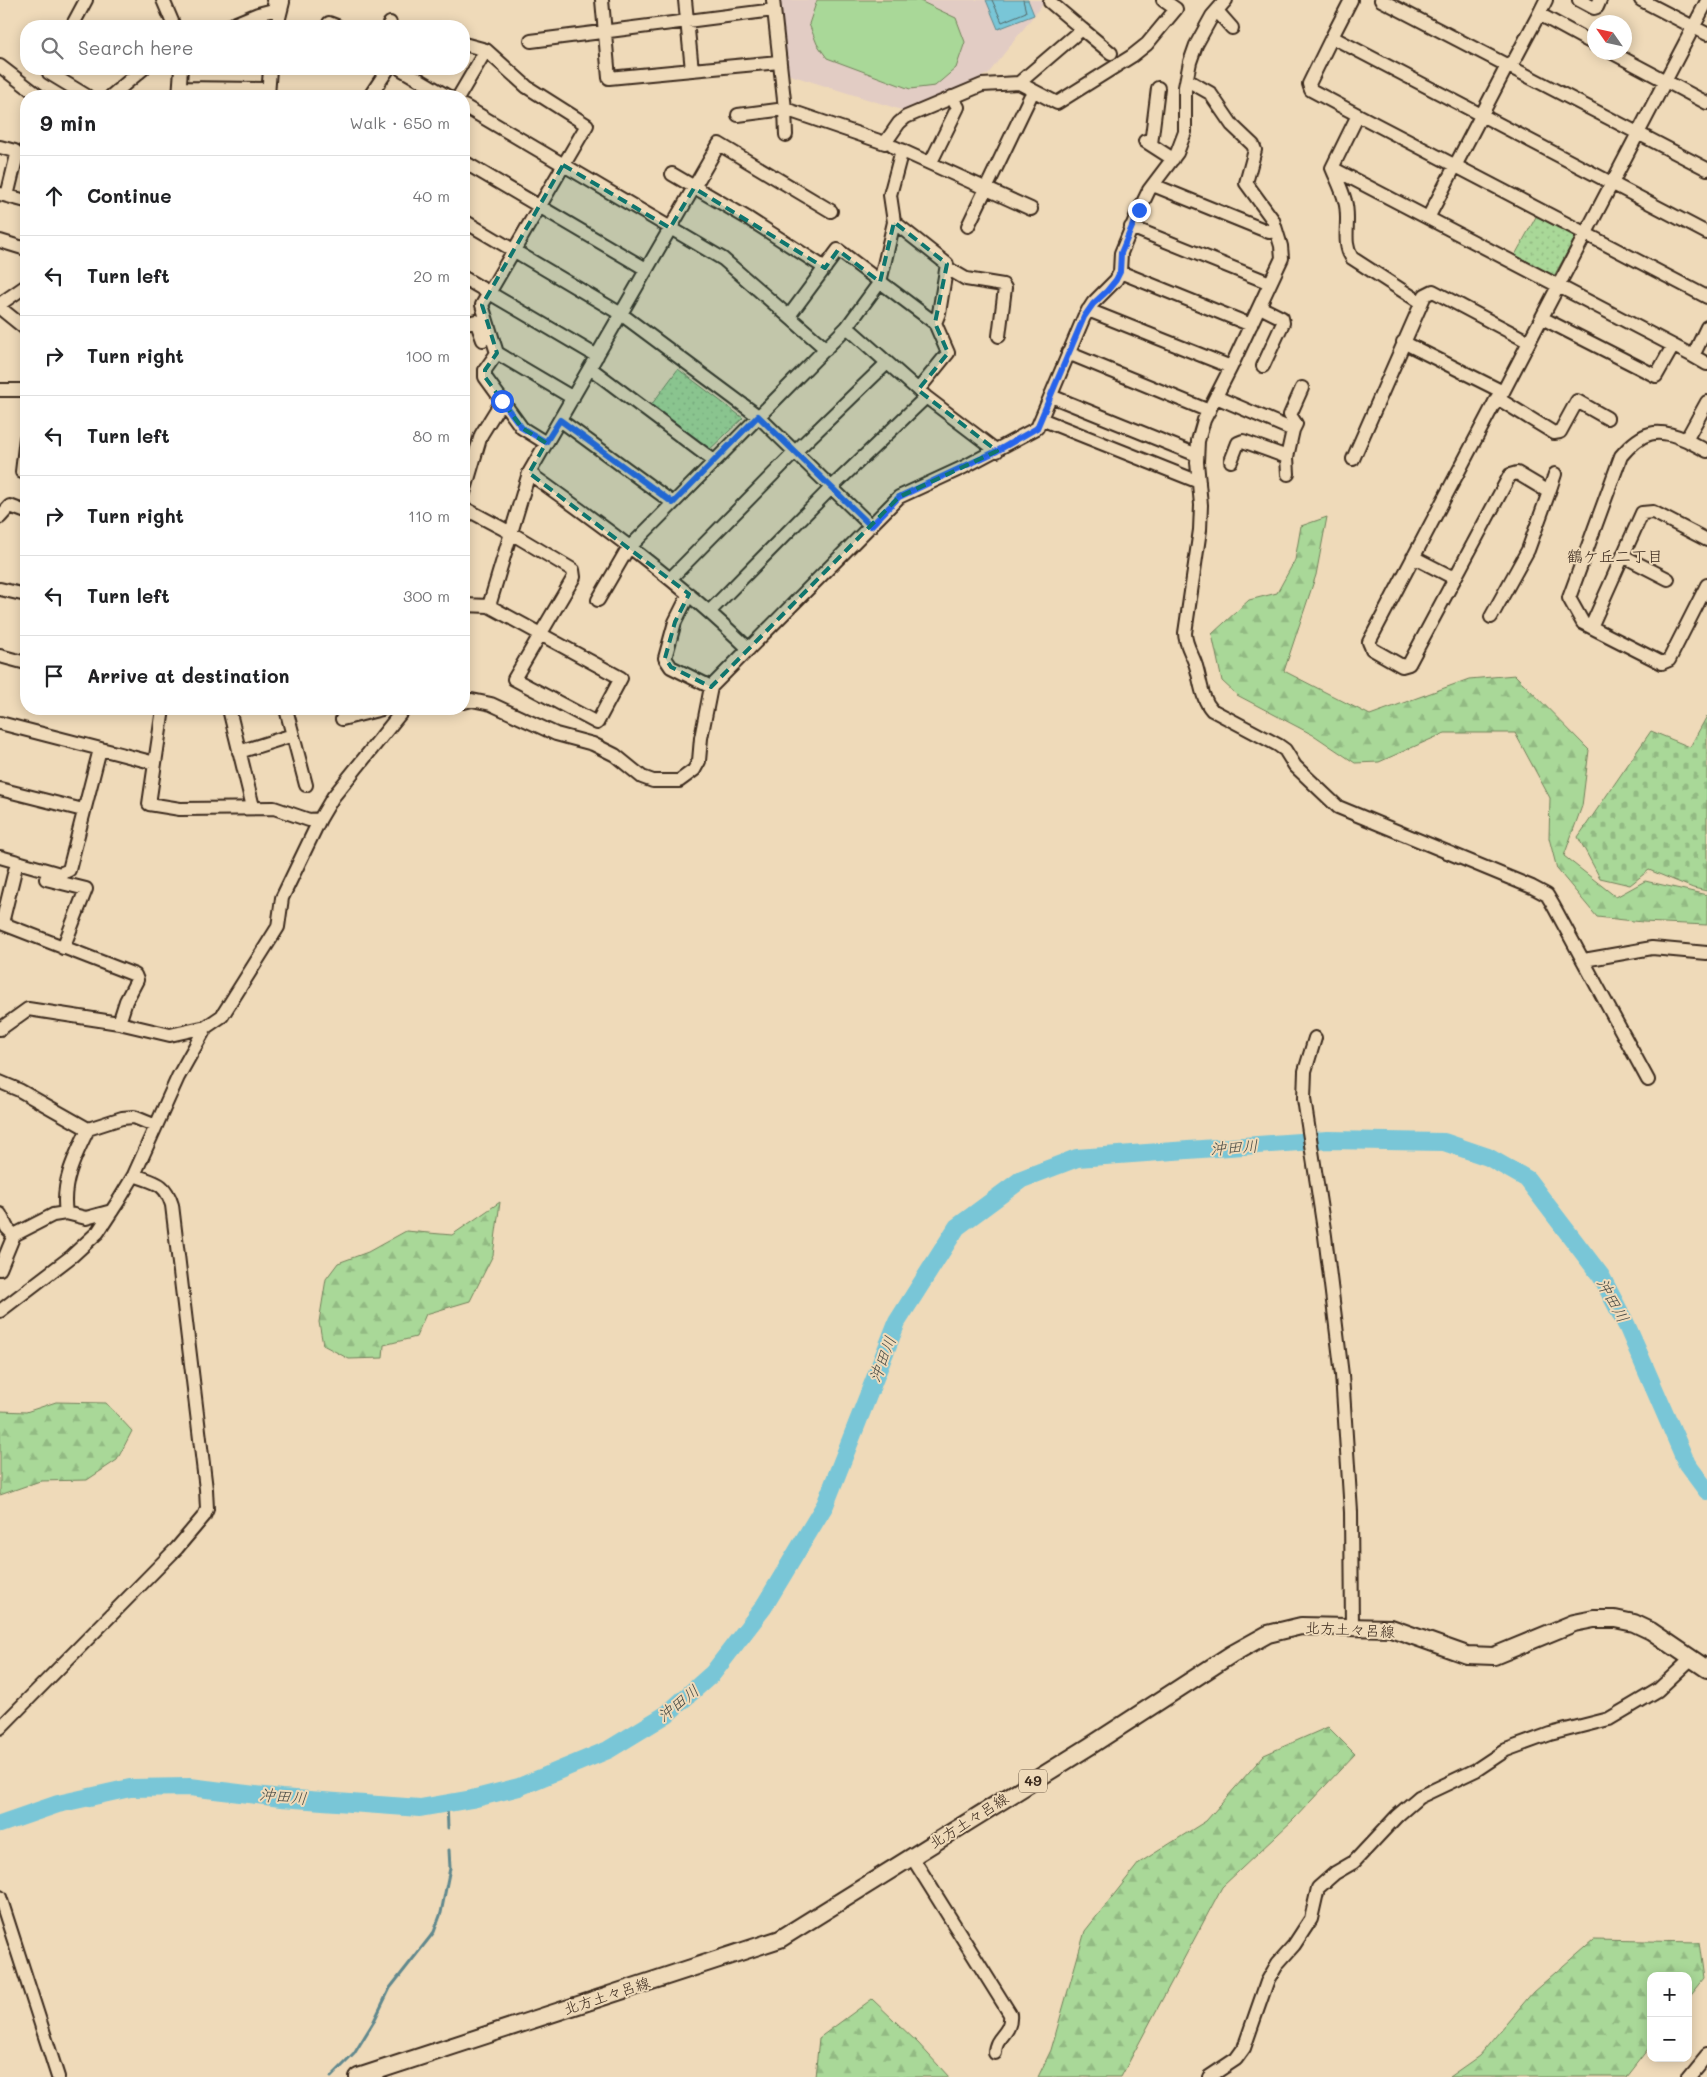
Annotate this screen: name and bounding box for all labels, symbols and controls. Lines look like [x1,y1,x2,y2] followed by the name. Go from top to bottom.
[1587,15,1632,60] north arrow
[20,20,470,75] search box
[38,34,66,62] icon: search
[78,35,194,60] text: Search here
[40,109,96,136] text: 9 min
[350,112,450,133] text: Walk · 650 m
[40,182,68,210] icon: ahead
[87,183,172,208] text: Continue
[413,185,450,206] text: 40 m
[1128,199,1151,222] route end
[40,262,68,290] icon: left
[87,263,170,288] text: Turn left
[413,265,450,286] text: 20 m
[40,342,68,370] icon: right
[87,343,184,368] text: Turn right
[405,345,450,366] text: 100 m
[491,390,514,413] route start
[40,422,68,450] icon: left
[87,423,170,448] text: Turn left
[413,425,450,446] text: 80 m
[40,502,68,530] icon: right
[87,503,184,528] text: Turn right
[408,505,450,526] text: 110 m
[1567,545,1663,566] district label: 鶴ケ丘二丁目
[40,582,68,610] icon: left
[87,583,170,608] text: Turn left
[403,585,450,606] text: 300 m
[40,662,68,690] icon: arrive
[87,663,290,688] text: Arrive at destination
[1209,1134,1259,1159] water label: 沖田川
[1593,1274,1634,1326] water label: 沖田川
[863,1333,900,1385] water label: 沖田川
[1305,1617,1396,1641] street label: 北方土々呂線
[652,1679,703,1726] water label: 沖田川
[1019,1770,1047,1792] road number: 49
[258,1783,308,1808] water label: 沖田川
[925,1788,1012,1852] street label: 北方土々呂線
[561,1972,653,2018] street label: 北方土々呂線
[1647,1972,1692,2062] map controls
[1647,1972,1692,2017] button: +
[1647,2017,1692,2062] button: −

